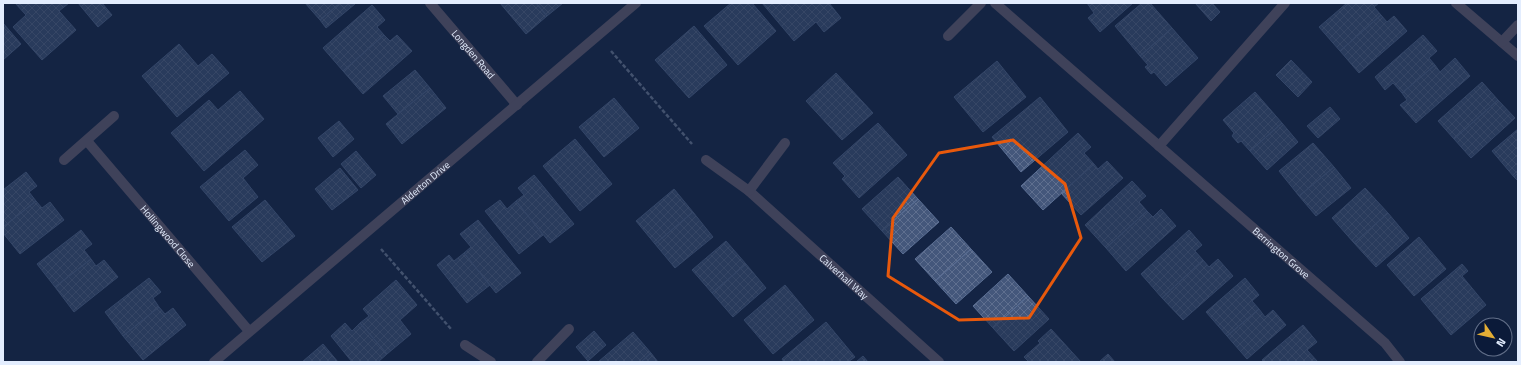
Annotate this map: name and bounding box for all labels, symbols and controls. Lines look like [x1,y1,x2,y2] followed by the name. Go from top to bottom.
[448,26,499,82] street label: Longden Road
[397,157,453,208] street label: Alderton Drive
[137,202,199,271] street label: Hollingwood Close
[1249,223,1313,282] street label: Berrington Grove
[816,250,872,303] street label: Calverhall Way
[1473,317,1513,357] north arrow
[1493,335,1510,350] text: N

